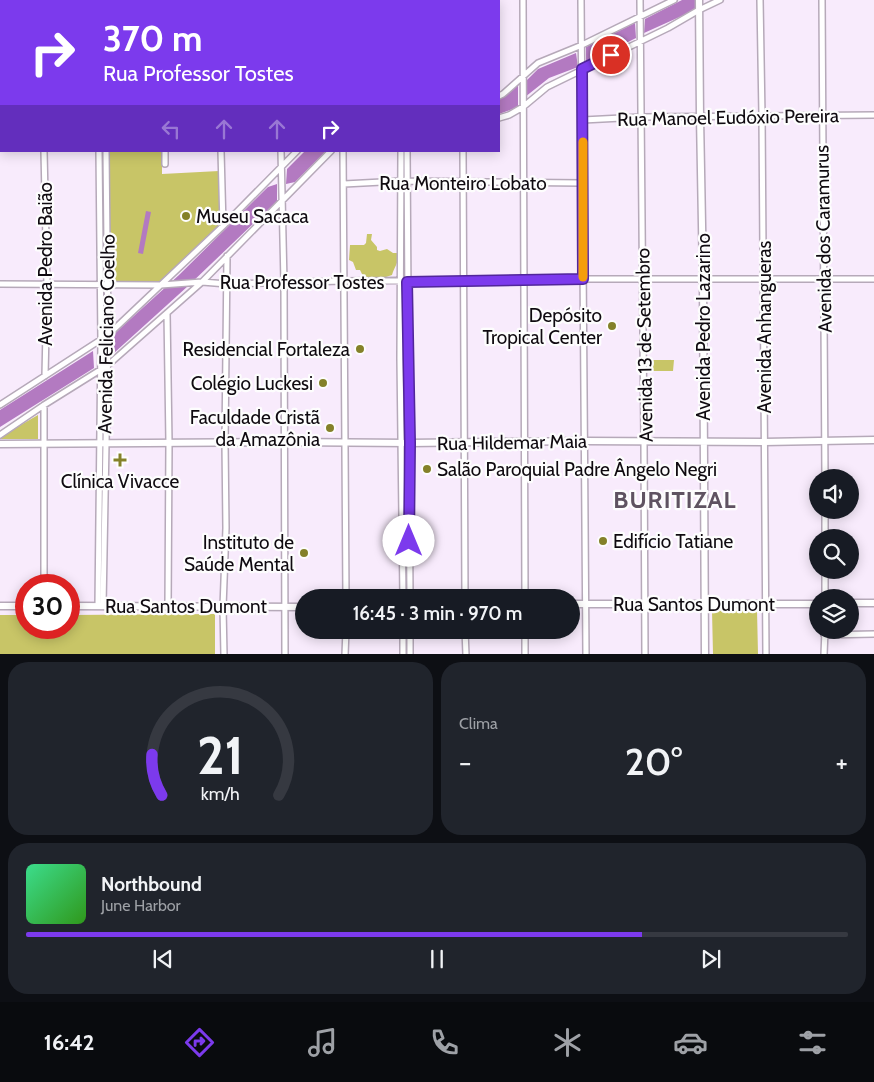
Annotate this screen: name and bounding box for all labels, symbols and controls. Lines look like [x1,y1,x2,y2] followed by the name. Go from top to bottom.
[103,17,202,60] text: 370 m
[20,20,85,85] icon: right
[590,34,632,76] pin
[597,41,625,69] icon: arrive
[103,60,294,87] text: Rua Professor Tostes
[617,104,839,131] street label: Rua Manoel Eudóxio Pereira
[157,115,185,143] icon: left
[210,115,238,143] icon: ahead
[263,115,291,143] icon: ahead
[316,115,344,143] icon: right
[810,145,837,333] street label: Avenida dos Caramurus
[379,172,547,195] street label: Rua Monteiro Lobato
[34,182,57,346] street label: Avenida Pedro Baião
[196,205,309,228] place label: Museu Sacaca
[180,210,192,222] marker: Museu Sacaca
[692,233,715,421] street label: Avenida Pedro Lazarino
[93,234,120,434] street label: Avenida Feliciano Coelho
[753,240,776,413] street label: Avenida Anhangueras
[631,248,658,442] street label: Avenida 13 de Setembro
[220,271,384,294] street label: Rua Professor Tostes
[483,304,602,349] place label: Depósito Tropical Center
[606,320,618,332] marker: Depósito Tropical Center
[183,338,350,361] place label: Residencial Fortaleza
[354,343,366,355] marker: Residencial Fortaleza
[191,372,313,395] place label: Colégio Luckesi
[317,377,329,389] marker: Colégio Luckesi
[190,406,320,451] place label: Faculdade Cristã da Amazônia
[324,422,336,434] marker: Faculdade Cristã da Amazônia
[437,430,587,455] street label: Rua Hildemar Maia
[113,453,127,467] marker: Clínica Vivacce
[437,457,717,481] place label: Salão Paroquial Padre Ângelo Negri
[421,463,433,475] marker: Salão Paroquial Padre Ângelo Negri
[809,469,859,639] map controls
[809,469,859,519] button: sound
[61,470,179,493] place label: Clínica Vivacce
[613,485,737,514] district label: BURITIZAL
[382,514,434,566] position arrow
[809,529,859,579] button: search
[613,530,734,553] place label: Edifício Tatiane
[184,531,295,576] place label: Instituto de Saúde Mental
[597,535,609,547] marker: Edifício Tatiane
[298,547,310,559] marker: Instituto de Saúde Mental
[15,574,80,639] speed limit sign: 30
[809,589,859,639] button: layers
[613,593,776,616] street label: Rua Santos Dumont
[105,595,268,618] street label: Rua Santos Dumont
[353,602,522,625] text: 16:45 · 3 min · 970 m
[459,714,498,733] text: Clima
[197,724,244,787] text: 21
[625,738,682,785] text: 20°
[459,745,471,779] text: −
[836,745,848,779] text: +
[201,783,240,804] text: km/h
[101,873,202,896] text: Northbound
[101,896,181,915] text: June Harbor
[149,945,177,973] icon: previous
[423,945,451,973] icon: pause
[697,945,725,973] icon: next
[182,1025,217,1060] icon: directions
[305,1025,340,1060] icon: music
[427,1025,462,1060] icon: phone
[550,1025,585,1060] icon: climate
[673,1025,708,1060] icon: car
[795,1025,830,1060] icon: filters
[44,1029,94,1056] text: 16:42

